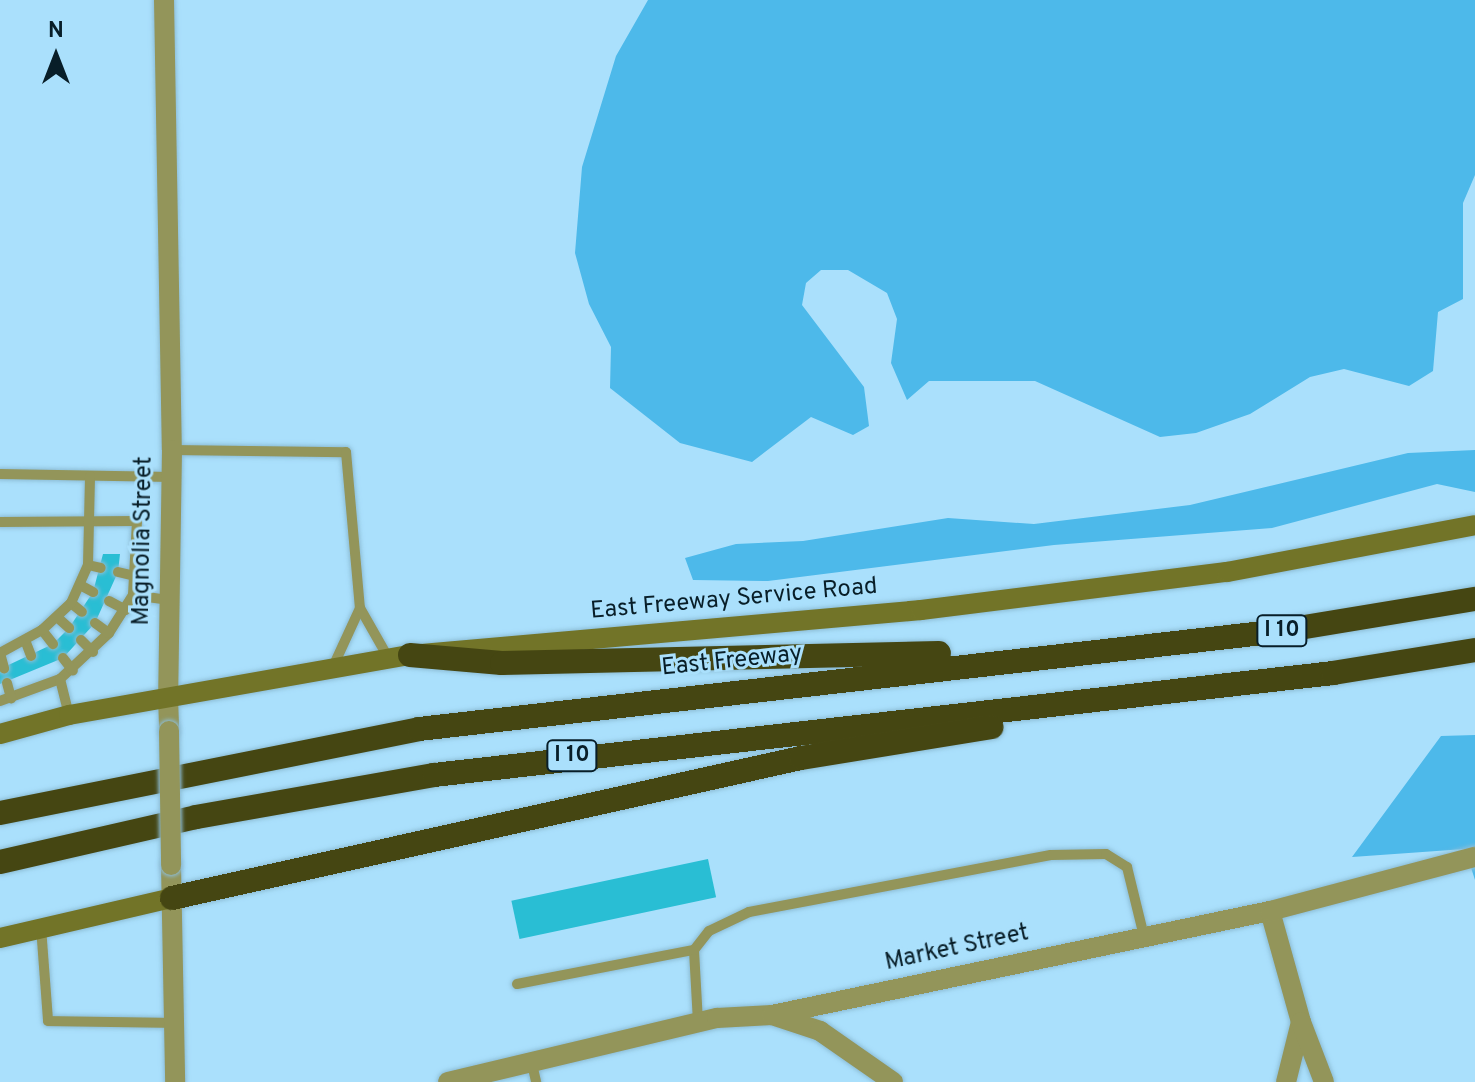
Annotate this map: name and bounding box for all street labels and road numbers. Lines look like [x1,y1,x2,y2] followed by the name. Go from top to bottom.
[128,456,160,626] street label: Magnolia Street
[589,573,879,627] street label: East Freeway Service Road
[1256,613,1308,649] road number: I 10
[660,640,804,684] street label: East Freeway
[546,738,598,774] road number: I 10
[882,920,1032,978] street label: Market Street

